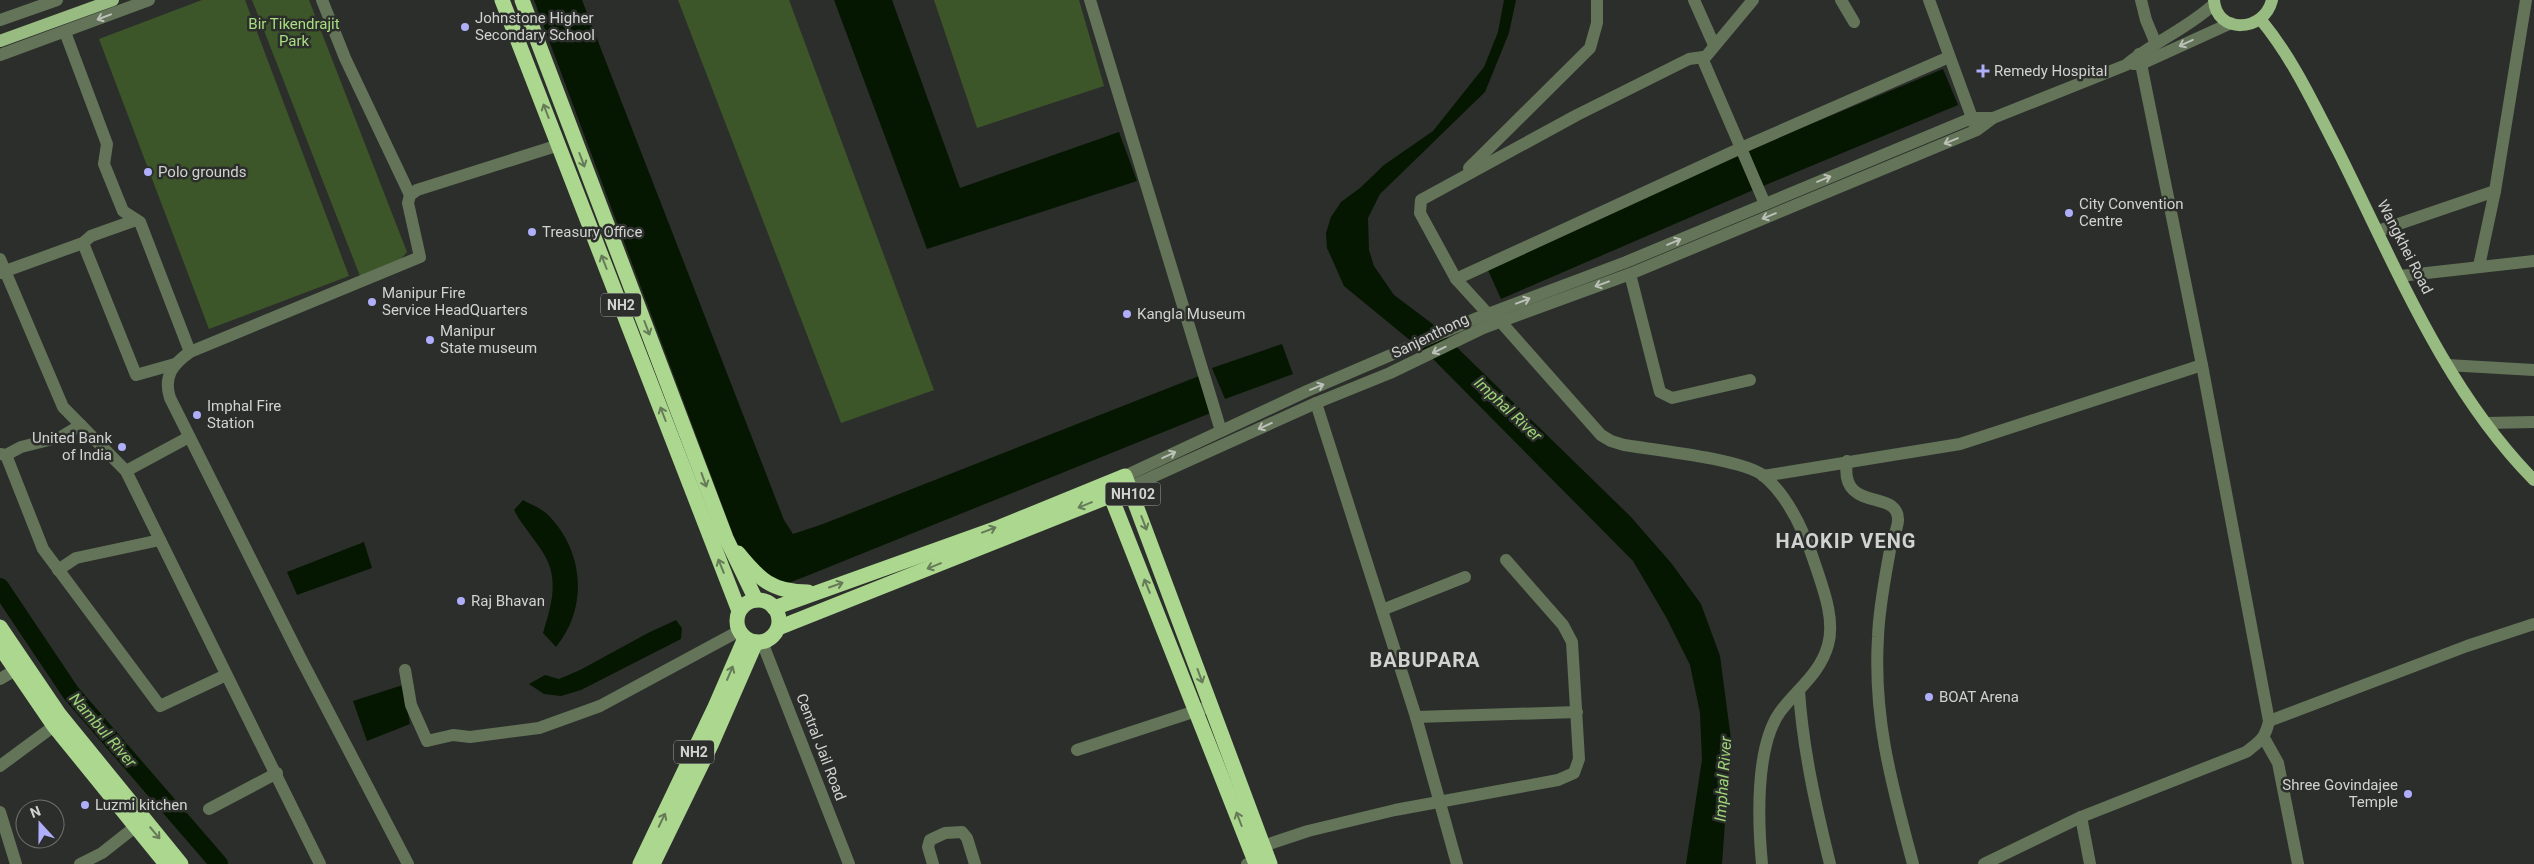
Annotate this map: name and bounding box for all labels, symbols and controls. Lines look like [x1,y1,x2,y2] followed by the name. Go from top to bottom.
[475,9,595,44] place label: Johnstone Higher Secondary School
[97,13,112,23] one-way arrow
[248,15,340,50] park label: Bir Tikendrajit Park
[459,21,471,33] marker: Johnstone Higher Secondary School
[2179,39,2194,49] one-way arrow
[1994,62,2107,80] place label: Remedy Hospital
[1976,64,1990,78] marker: Remedy Hospital
[541,104,550,119] one-way arrow
[1944,137,1959,146] one-way arrow
[578,152,588,167] one-way arrow
[158,163,247,181] place label: Polo grounds
[142,166,154,178] marker: Polo grounds
[1816,174,1831,184] one-way arrow
[2079,195,2184,230] place label: City Convention Centre
[2373,197,2437,297] street label: Wangkhei Road
[2063,207,2075,219] marker: City Convention Centre
[1761,213,1776,222] one-way arrow
[542,223,642,241] place label: Treasury Office
[526,226,538,238] marker: Treasury Office
[1666,236,1681,246] one-way arrow
[599,255,608,271] one-way arrow
[1595,280,1610,289] one-way arrow
[382,284,528,319] place label: Manipur Fire Service HeadQuarters
[601,294,641,316] road number: NH2
[366,296,378,308] marker: Manipur Fire Service HeadQuarters
[1515,296,1530,305] one-way arrow
[1137,305,1245,323] place label: Kangla Museum
[1121,308,1133,320] marker: Kangla Museum
[1388,310,1472,362] street label: Sanjenthong
[642,320,652,335] one-way arrow
[440,322,537,357] place label: Manipur State museum
[424,334,436,346] marker: Manipur State museum
[1432,345,1447,355] one-way arrow
[1470,373,1546,446] water label: Imphal River
[1309,382,1324,392] one-way arrow
[207,397,281,432] place label: Imphal Fire Station
[657,407,667,422] one-way arrow
[191,409,203,421] marker: Imphal Fire Station
[1258,422,1273,432] one-way arrow
[32,429,112,464] place label: United Bank of India
[116,441,128,453] marker: United Bank of India
[1161,450,1176,460] one-way arrow
[700,472,709,487] one-way arrow
[1106,482,1160,506] road number: NH102
[1078,501,1093,511] one-way arrow
[1140,515,1149,530] one-way arrow
[981,525,996,534] one-way arrow
[1776,529,1916,553] district label: HAOKIP VENG
[716,559,725,574] one-way arrow
[927,562,942,571] one-way arrow
[1142,579,1151,594] one-way arrow
[828,580,844,590] one-way arrow
[471,592,545,610] place label: Raj Bhavan
[455,595,467,607] marker: Raj Bhavan
[1369,648,1481,672] district label: BABUPARA
[725,666,735,681] one-way arrow
[1196,667,1205,683] one-way arrow
[1939,688,2019,706] place label: BOAT Arena
[66,689,141,772] water label: Nambul River
[792,691,850,803] street label: Central Jail Road
[1923,691,1935,703] marker: BOAT Arena
[1711,735,1736,822] water label: Imphal River
[674,740,714,764] road number: NH2
[2282,776,2398,811] place label: Shree Govindajee Temple
[2402,788,2414,800] marker: Shree Govindajee Temple
[95,796,188,814] place label: Luzmi kitchen
[15,799,65,849] north arrow
[79,799,91,811] marker: Luzmi kitchen
[28,803,43,821] text: N
[1233,811,1242,826] one-way arrow
[657,813,667,828] one-way arrow
[150,826,161,839] one-way arrow

